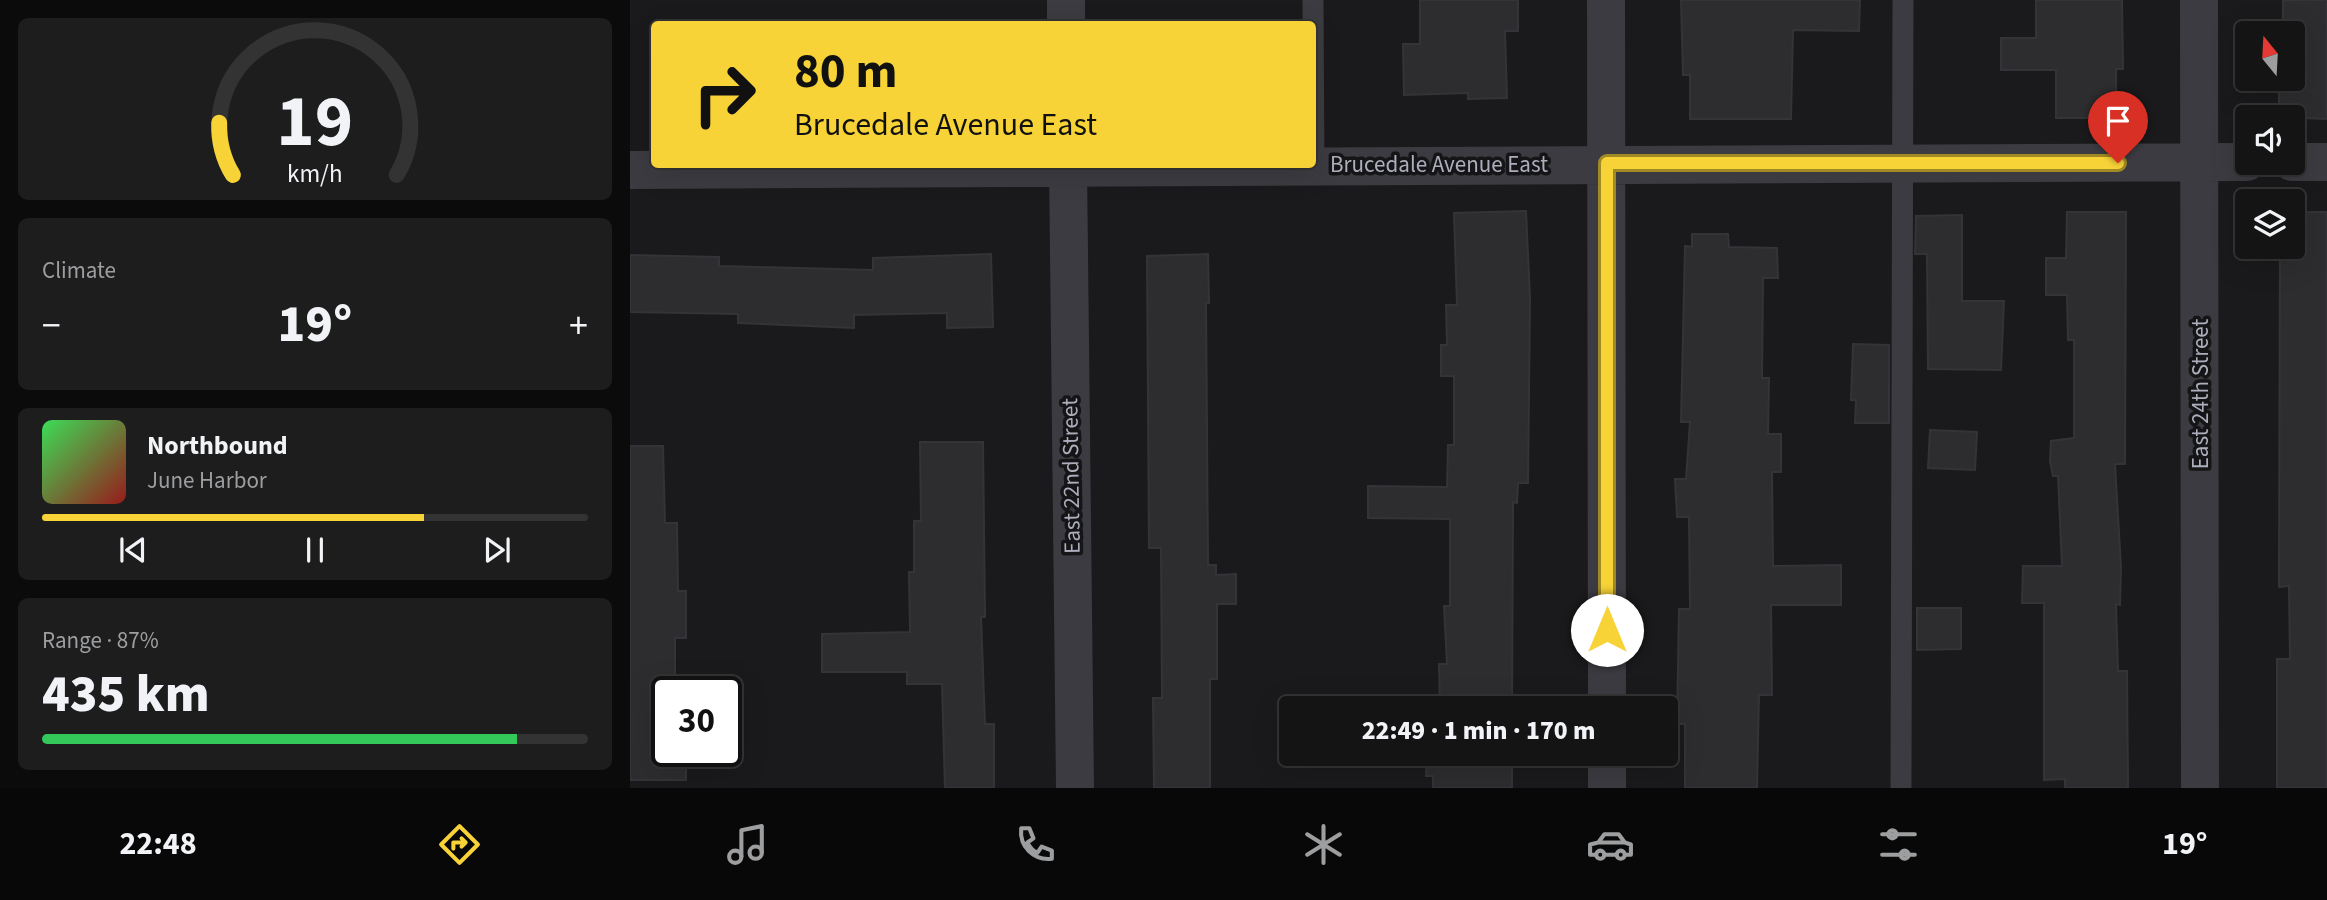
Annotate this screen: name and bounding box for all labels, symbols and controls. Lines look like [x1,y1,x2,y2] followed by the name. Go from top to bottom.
[2235,21,2305,91] north arrow
[2235,21,2305,259] map controls
[794,37,898,107] text: 80 m
[679,49,770,140] icon: right
[277,70,353,174] text: 19
[2088,91,2148,163] pin
[794,102,1097,148] text: Brucedale Avenue East
[2099,102,2137,140] icon: arrive
[2235,105,2305,175] button: sound
[1330,148,1548,181] street label: Brucedale Avenue East
[287,156,343,192] text: km/h
[2235,189,2305,259] button: layers
[42,254,116,287] text: Climate
[278,288,352,362] text: 19°
[42,299,61,353] text: −
[569,299,588,353] text: +
[2184,318,2217,469] street label: East 24th Street
[1053,398,1089,554] street label: East 22nd Street
[147,427,288,464] text: Northbound
[147,464,267,497] text: June Harbor
[114,531,152,569] icon: previous
[296,531,334,569] icon: pause
[478,531,516,569] icon: next
[1570,593,1644,667] position arrow
[42,624,159,657] text: Range · 87%
[42,658,210,732] text: 435 km
[651,676,742,767] speed limit sign: 30
[1362,712,1595,749] text: 22:49 · 1 min · 170 m
[435,820,484,869] icon: directions
[723,820,772,869] icon: music
[1011,820,1060,869] icon: phone
[1299,820,1348,869] icon: climate
[1586,820,1635,869] icon: car
[1874,820,1923,869] icon: filters
[119,821,197,867] text: 22:48
[2162,821,2208,867] text: 19°

